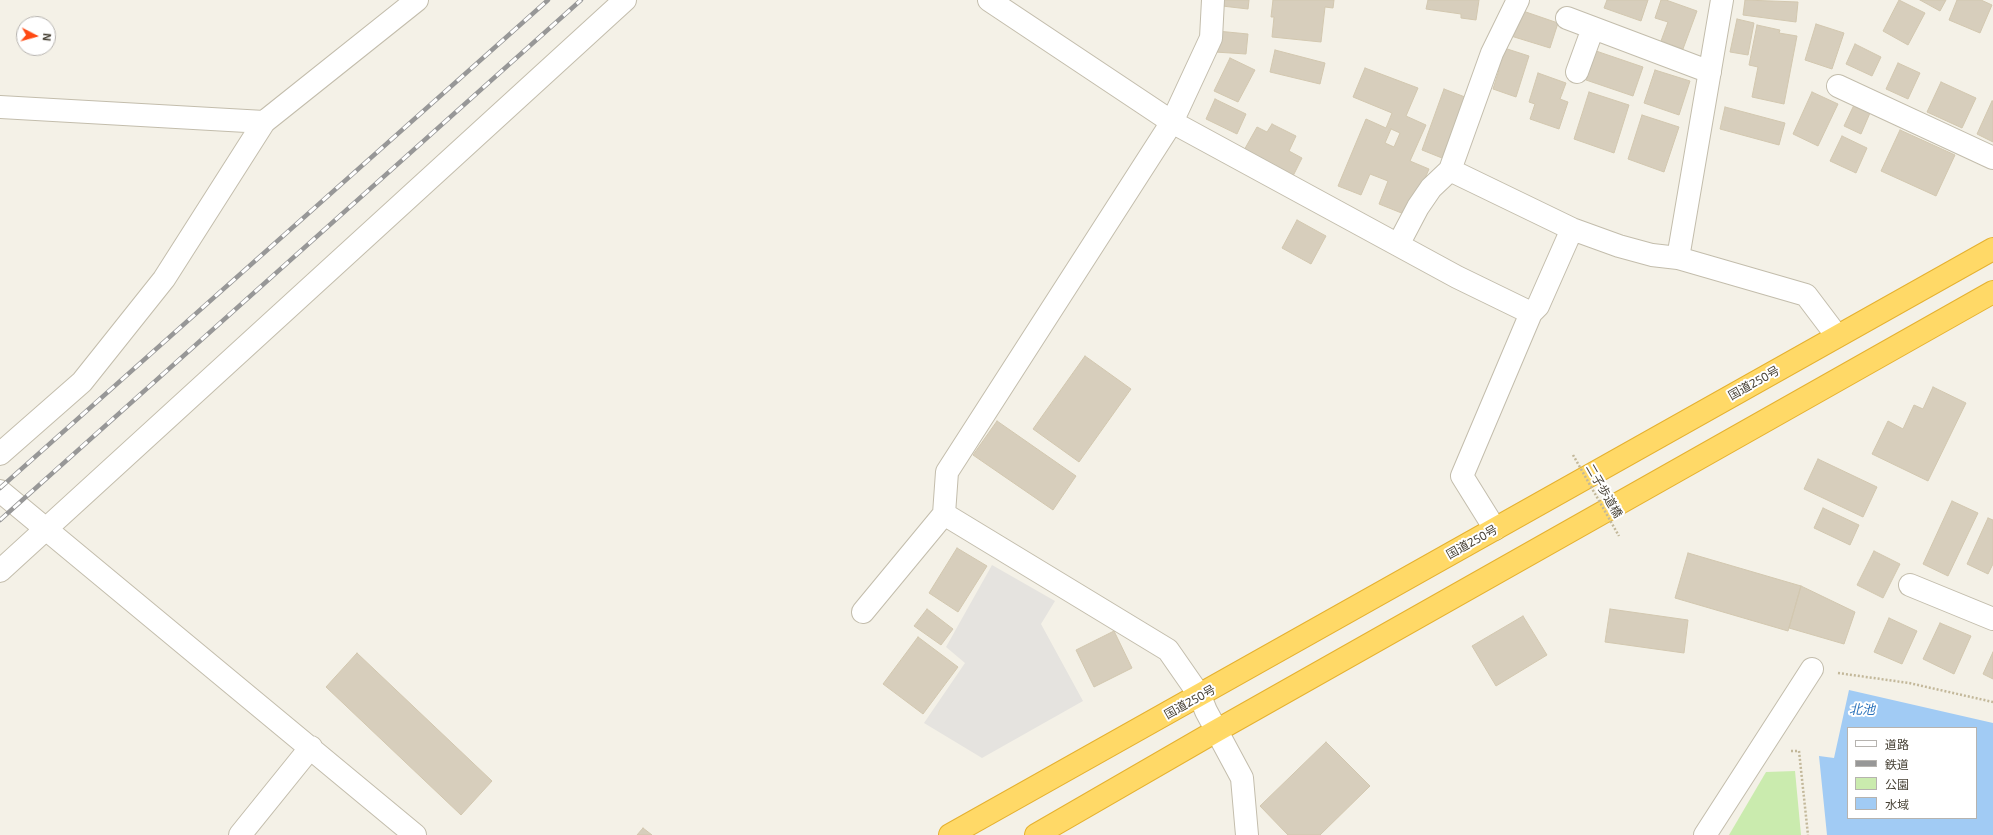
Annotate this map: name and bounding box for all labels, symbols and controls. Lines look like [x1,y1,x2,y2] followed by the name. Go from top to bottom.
[16,16,56,56] north arrow
[41,33,54,42] text: N
[1726,363,1782,403] street label: 国道250号
[1583,461,1625,521] street label: 二子歩道橋
[1444,522,1500,562] street label: 国道250号
[1162,682,1218,722] street label: 国道250号
[1849,702,1875,718] water label: 北池
[1847,727,1977,819] legend
[1885,737,1909,751] text: 道路
[1885,757,1909,771] text: 鉄道
[1885,777,1909,791] text: 公園
[1885,797,1909,811] text: 水域

